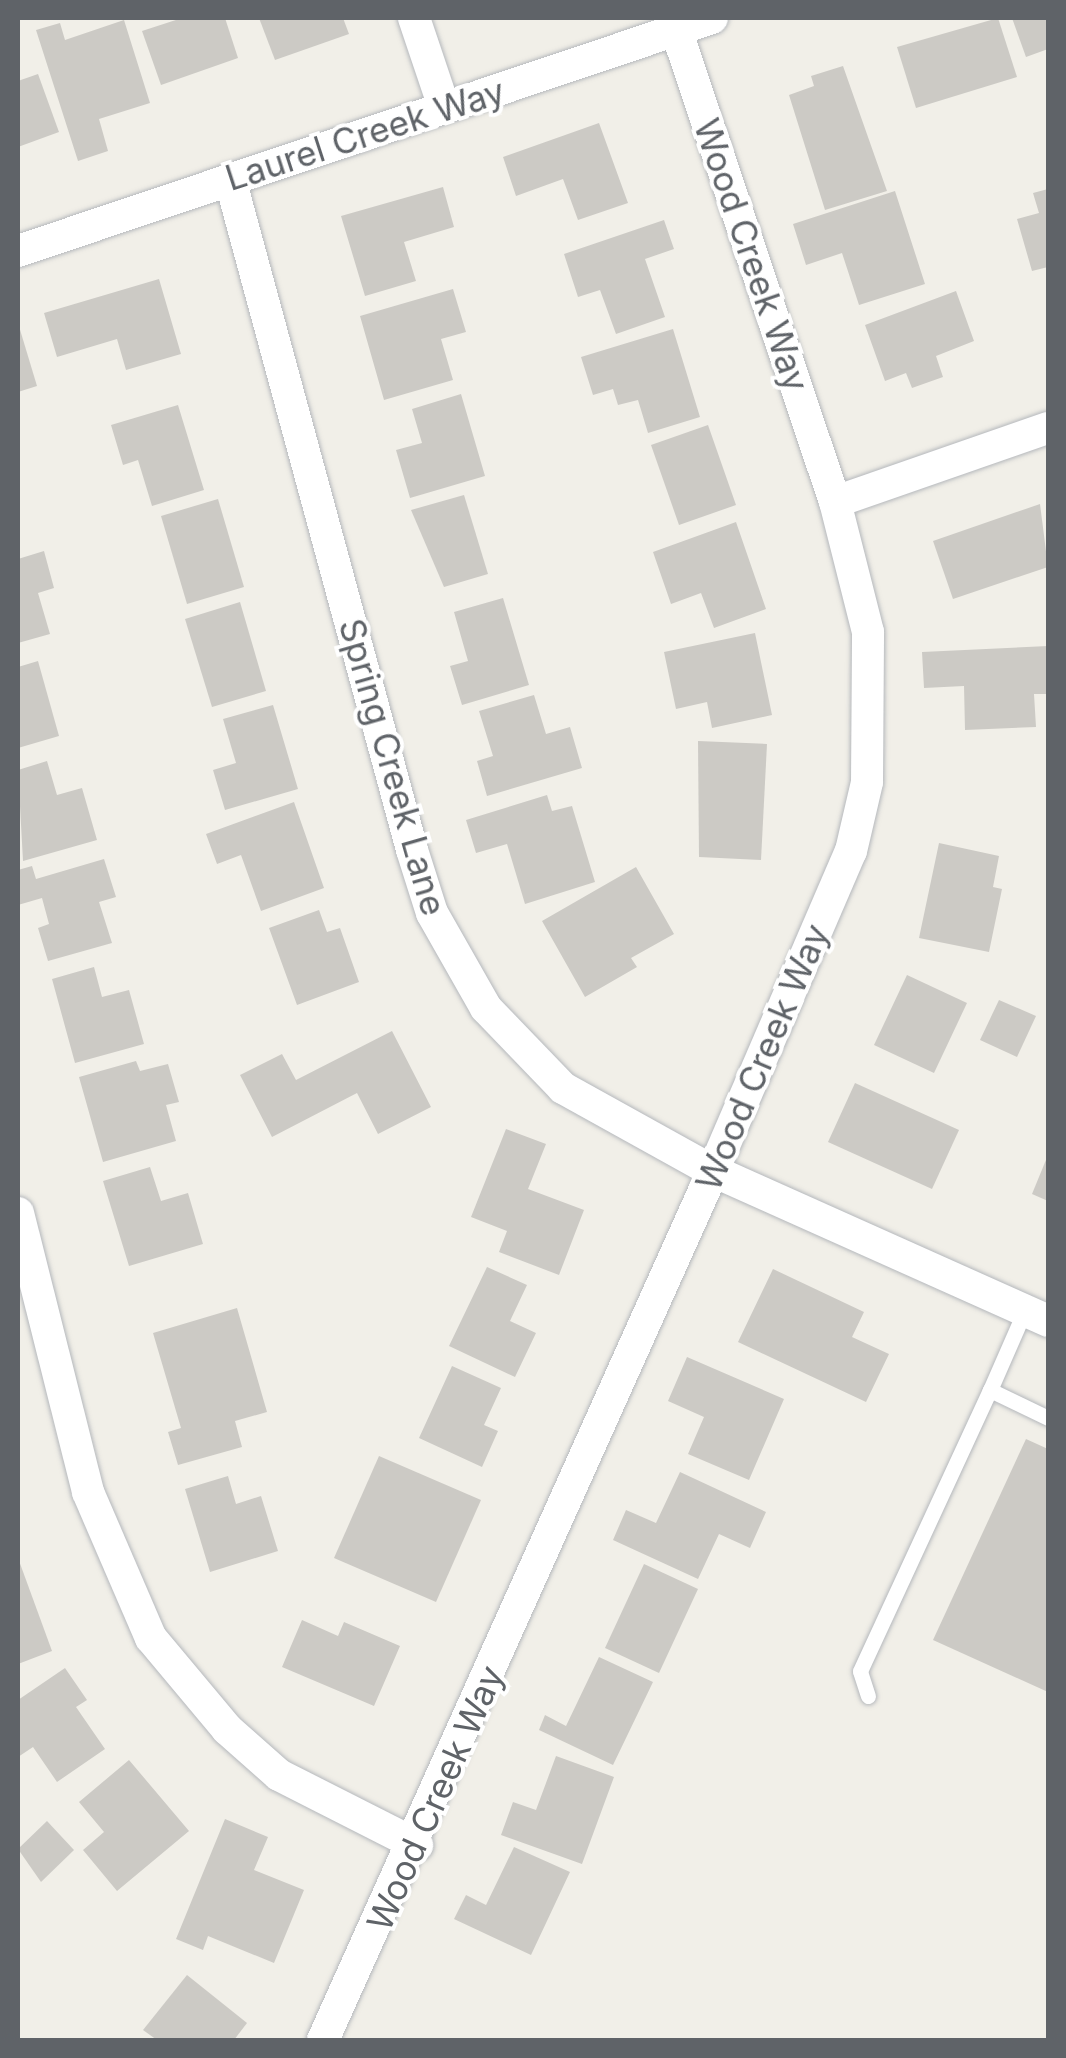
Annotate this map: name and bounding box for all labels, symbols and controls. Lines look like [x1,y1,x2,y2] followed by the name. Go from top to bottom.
[220,69,510,199] street label: Laurel Creek Way
[686,113,818,397] street label: Wood Creek Way
[331,614,455,920] street label: Spring Creek Lane
[687,917,837,1197] street label: Wood Creek Way
[358,1659,512,1937] street label: Wood Creek Way

